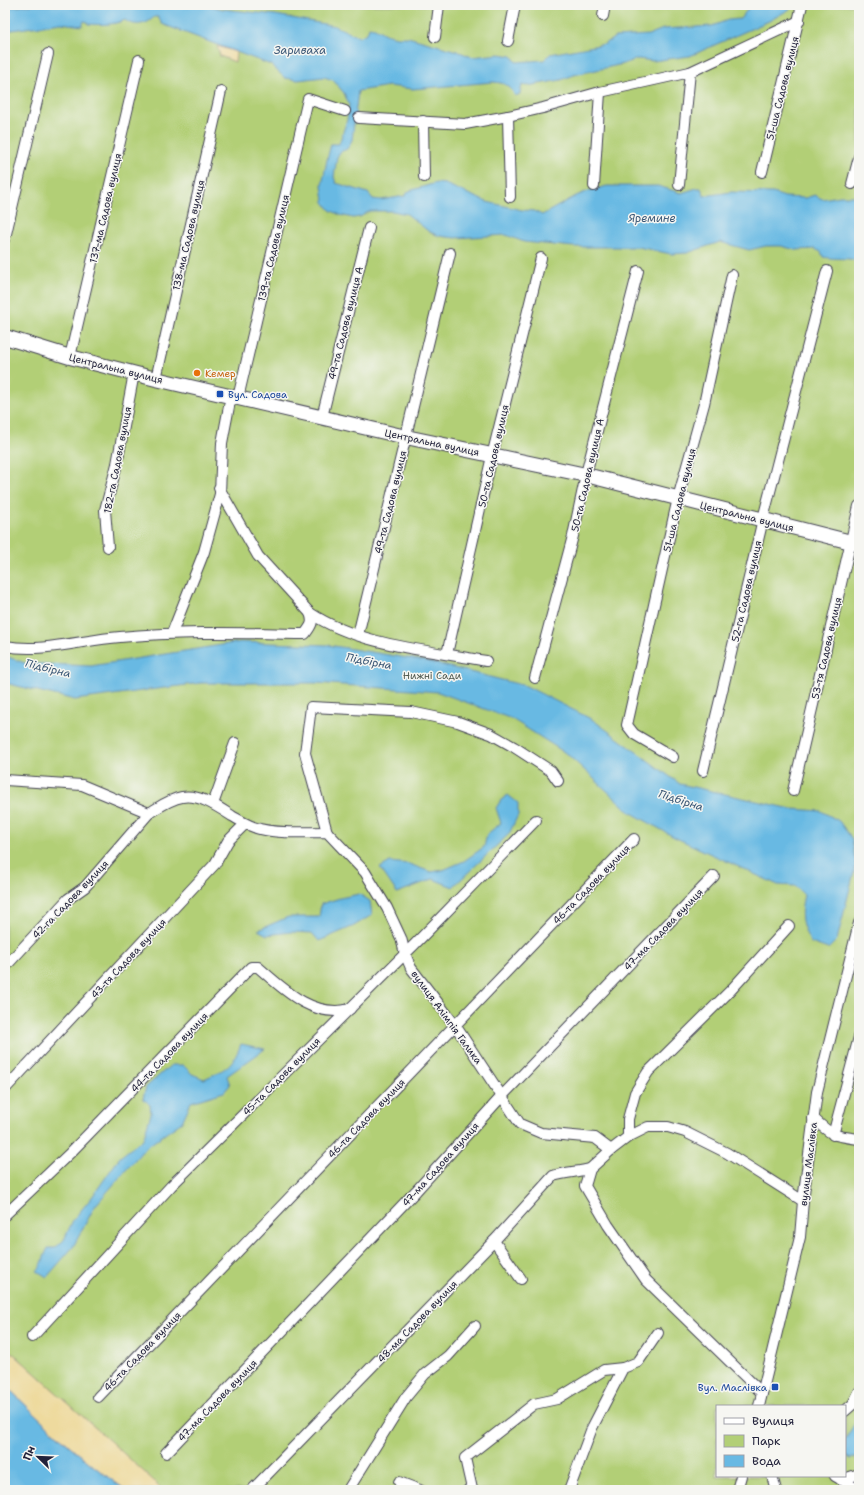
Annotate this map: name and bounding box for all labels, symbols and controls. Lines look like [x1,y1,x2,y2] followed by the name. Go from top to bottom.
[763,35,802,141] street label: 51-ша Садова вулиця
[274,43,326,58] water label: Зариваха
[87,152,124,264] street label: 137-ма Садова вулиця
[169,179,208,292] street label: 138-ма Садова вулиця
[255,193,292,303] street label: 139-та Садова вулиця
[627,211,676,226] water label: Яремине
[325,265,366,381] street label: 49-та Садова вулиця А
[68,351,164,386] street label: Центральна вулиця
[205,367,236,380] place label: Кемер
[192,368,202,378] marker: Кемер
[228,388,288,401] place label: Вул. Садова
[215,389,225,399] marker: Вул. Садова
[475,403,512,509] street label: 50-та Садова вулиця
[101,406,134,515] street label: 182-га Садова вулиця
[568,417,607,533] street label: 50-та Садова вулиця А
[383,426,480,459] street label: Центральна вулиця
[660,447,699,553] street label: 51-ша Садова вулиця
[371,449,410,555] street label: 49-та Садова вулиця
[699,499,795,534] street label: Центральна вулиця
[728,539,764,643] street label: 52-га Садова вулиця
[808,596,845,700] street label: 53-тя Садова вулиця
[345,650,393,673] water label: Підбірна
[24,656,72,681] water label: Підбірна
[403,669,462,682] park label: Нижні Сади
[656,786,705,815] water label: Підбірна
[550,842,633,927] street label: 46-та Садова вулиця
[29,857,111,941] street label: 42-га Садова вулиця
[621,886,706,973] street label: 47-ма Садова вулиця
[88,916,169,1001] street label: 43-тя Садова вулиця
[408,968,485,1067] street label: вулиця Алімпія Галика
[128,1010,211,1095] street label: 44-та Садова вулиця
[240,1035,323,1118] street label: 45-та Садова вулиця
[325,1076,408,1161] street label: 46-та Садова вулиця
[399,1120,482,1209] street label: 47-ма Садова вулиця
[797,1121,820,1207] street label: вулиця Маслівка
[375,1277,460,1365] street label: 48-ма Садова вулиця
[101,1309,184,1394] street label: 46-та Садова вулиця
[175,1357,260,1444] street label: 47-ма Садова вулиця
[698,1381,768,1394] place label: Вул. Маслівка
[770,1382,780,1392] marker: Вул. Маслівка
[716,1405,846,1477] legend
[752,1413,794,1429] text: Вулиця
[752,1433,781,1449] text: Парк
[18,1437,58,1477] north arrow
[20,1444,39,1463] text: Пн
[752,1453,781,1469] text: Вода

